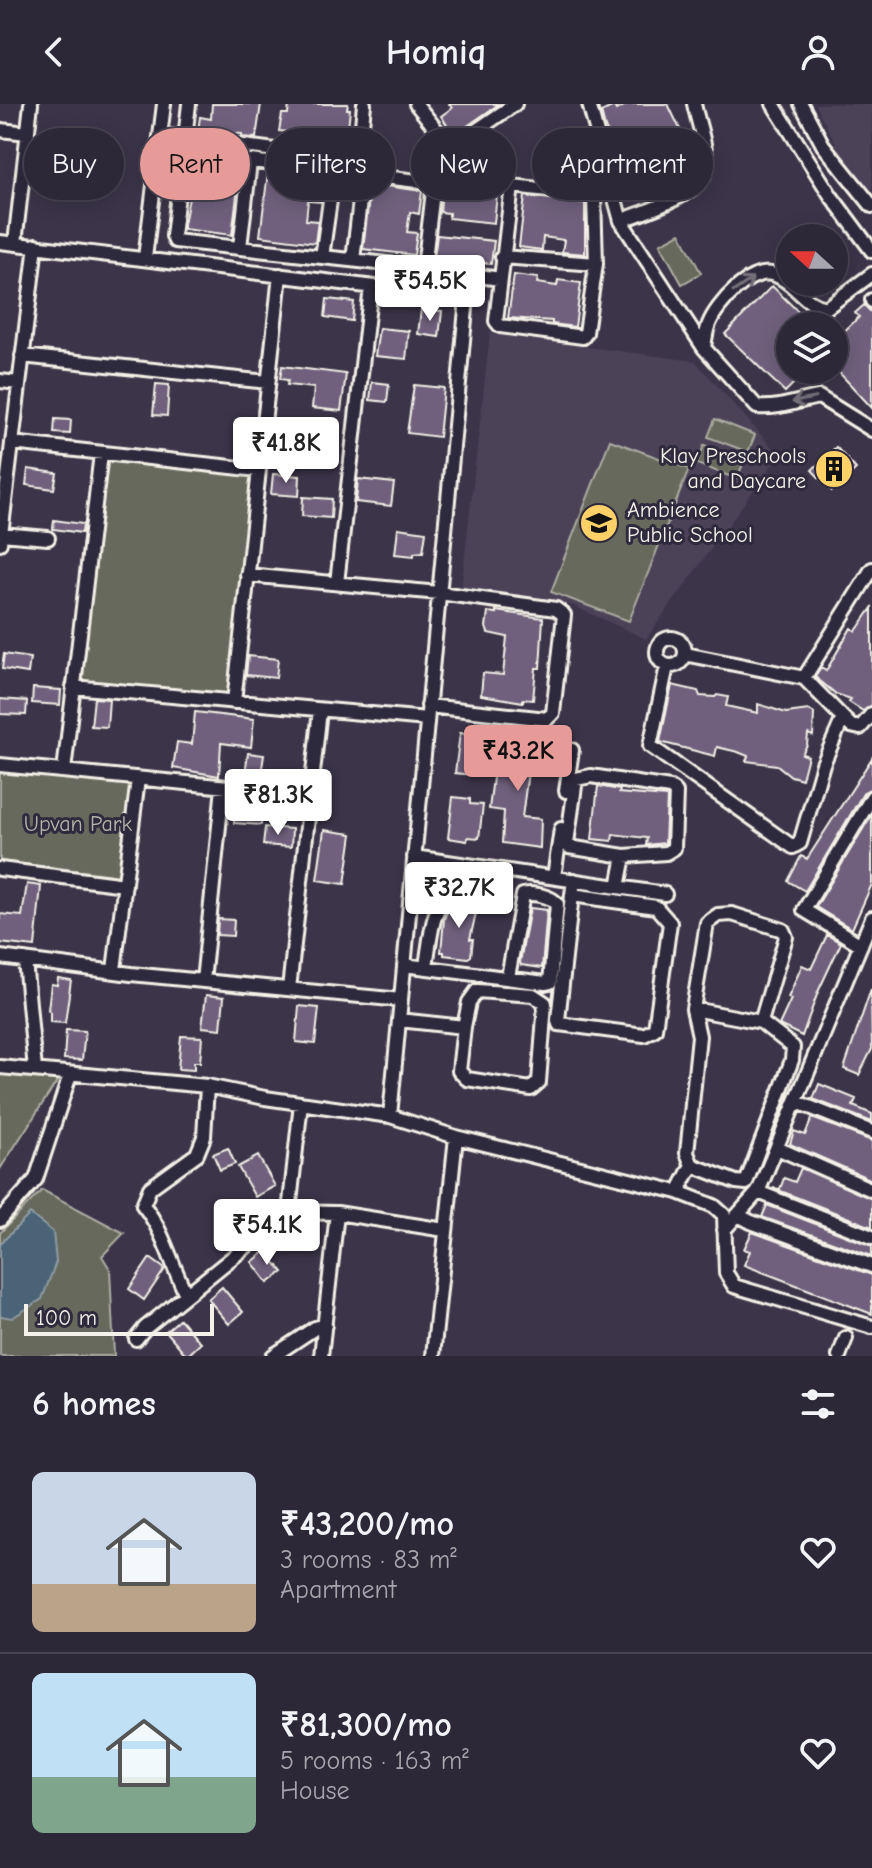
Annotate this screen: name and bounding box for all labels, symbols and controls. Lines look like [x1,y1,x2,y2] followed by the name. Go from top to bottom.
[32,30,76,74] icon: back
[796,30,840,74] icon: person
[386,32,486,73] text: Homiq
[24,128,124,200] chip: Buy
[140,128,250,200] chip: Rent
[266,128,395,200] chip: Filters
[411,128,516,200] chip: New
[532,128,713,200] chip: Apartment
[776,224,848,296] north arrow
[776,224,848,384] map controls
[365,255,495,323] pin: ₹54.5K
[393,266,467,296] text: ₹54.5K
[731,277,753,293] one-way arrow
[776,312,848,384] button: layers
[791,393,817,408] one-way arrow
[221,417,351,485] pin: ₹41.8K
[251,428,321,458] text: ₹41.8K
[660,443,806,494] place label: Klay Preschools and Daycare
[813,448,855,490] building icon: Klay Preschools and Daycare
[627,497,753,548] place label: Ambience Public School
[578,502,620,544] school or university icon: Ambience Public School
[453,725,583,793] pin: ₹43.2K
[482,736,554,766] text: ₹43.2K
[213,769,343,837] pin: ₹81.3K
[243,780,313,810] text: ₹81.3K
[24,811,133,837] park label: Upvan Park
[394,862,524,930] pin: ₹32.7K
[423,873,495,903] text: ₹32.7K
[202,1199,332,1267] pin: ₹54.1K
[232,1210,302,1240] text: ₹54.1K
[24,1300,214,1336] scale bar
[36,1305,97,1331] text: 100 m
[796,1382,840,1426] icon: filters
[32,1384,156,1424] text: 6 homes
[96,1504,192,1600] icon: home
[280,1504,454,1544] text: ₹43,200/mo
[796,1530,840,1574] icon: heart
[280,1545,457,1575] text: 3 rooms · 83 m²
[280,1575,396,1605] text: Apartment
[96,1705,192,1801] icon: home
[280,1705,452,1745] text: ₹81,300/mo
[796,1731,840,1775] icon: heart
[280,1746,469,1776] text: 5 rooms · 163 m²
[280,1776,350,1806] text: House

